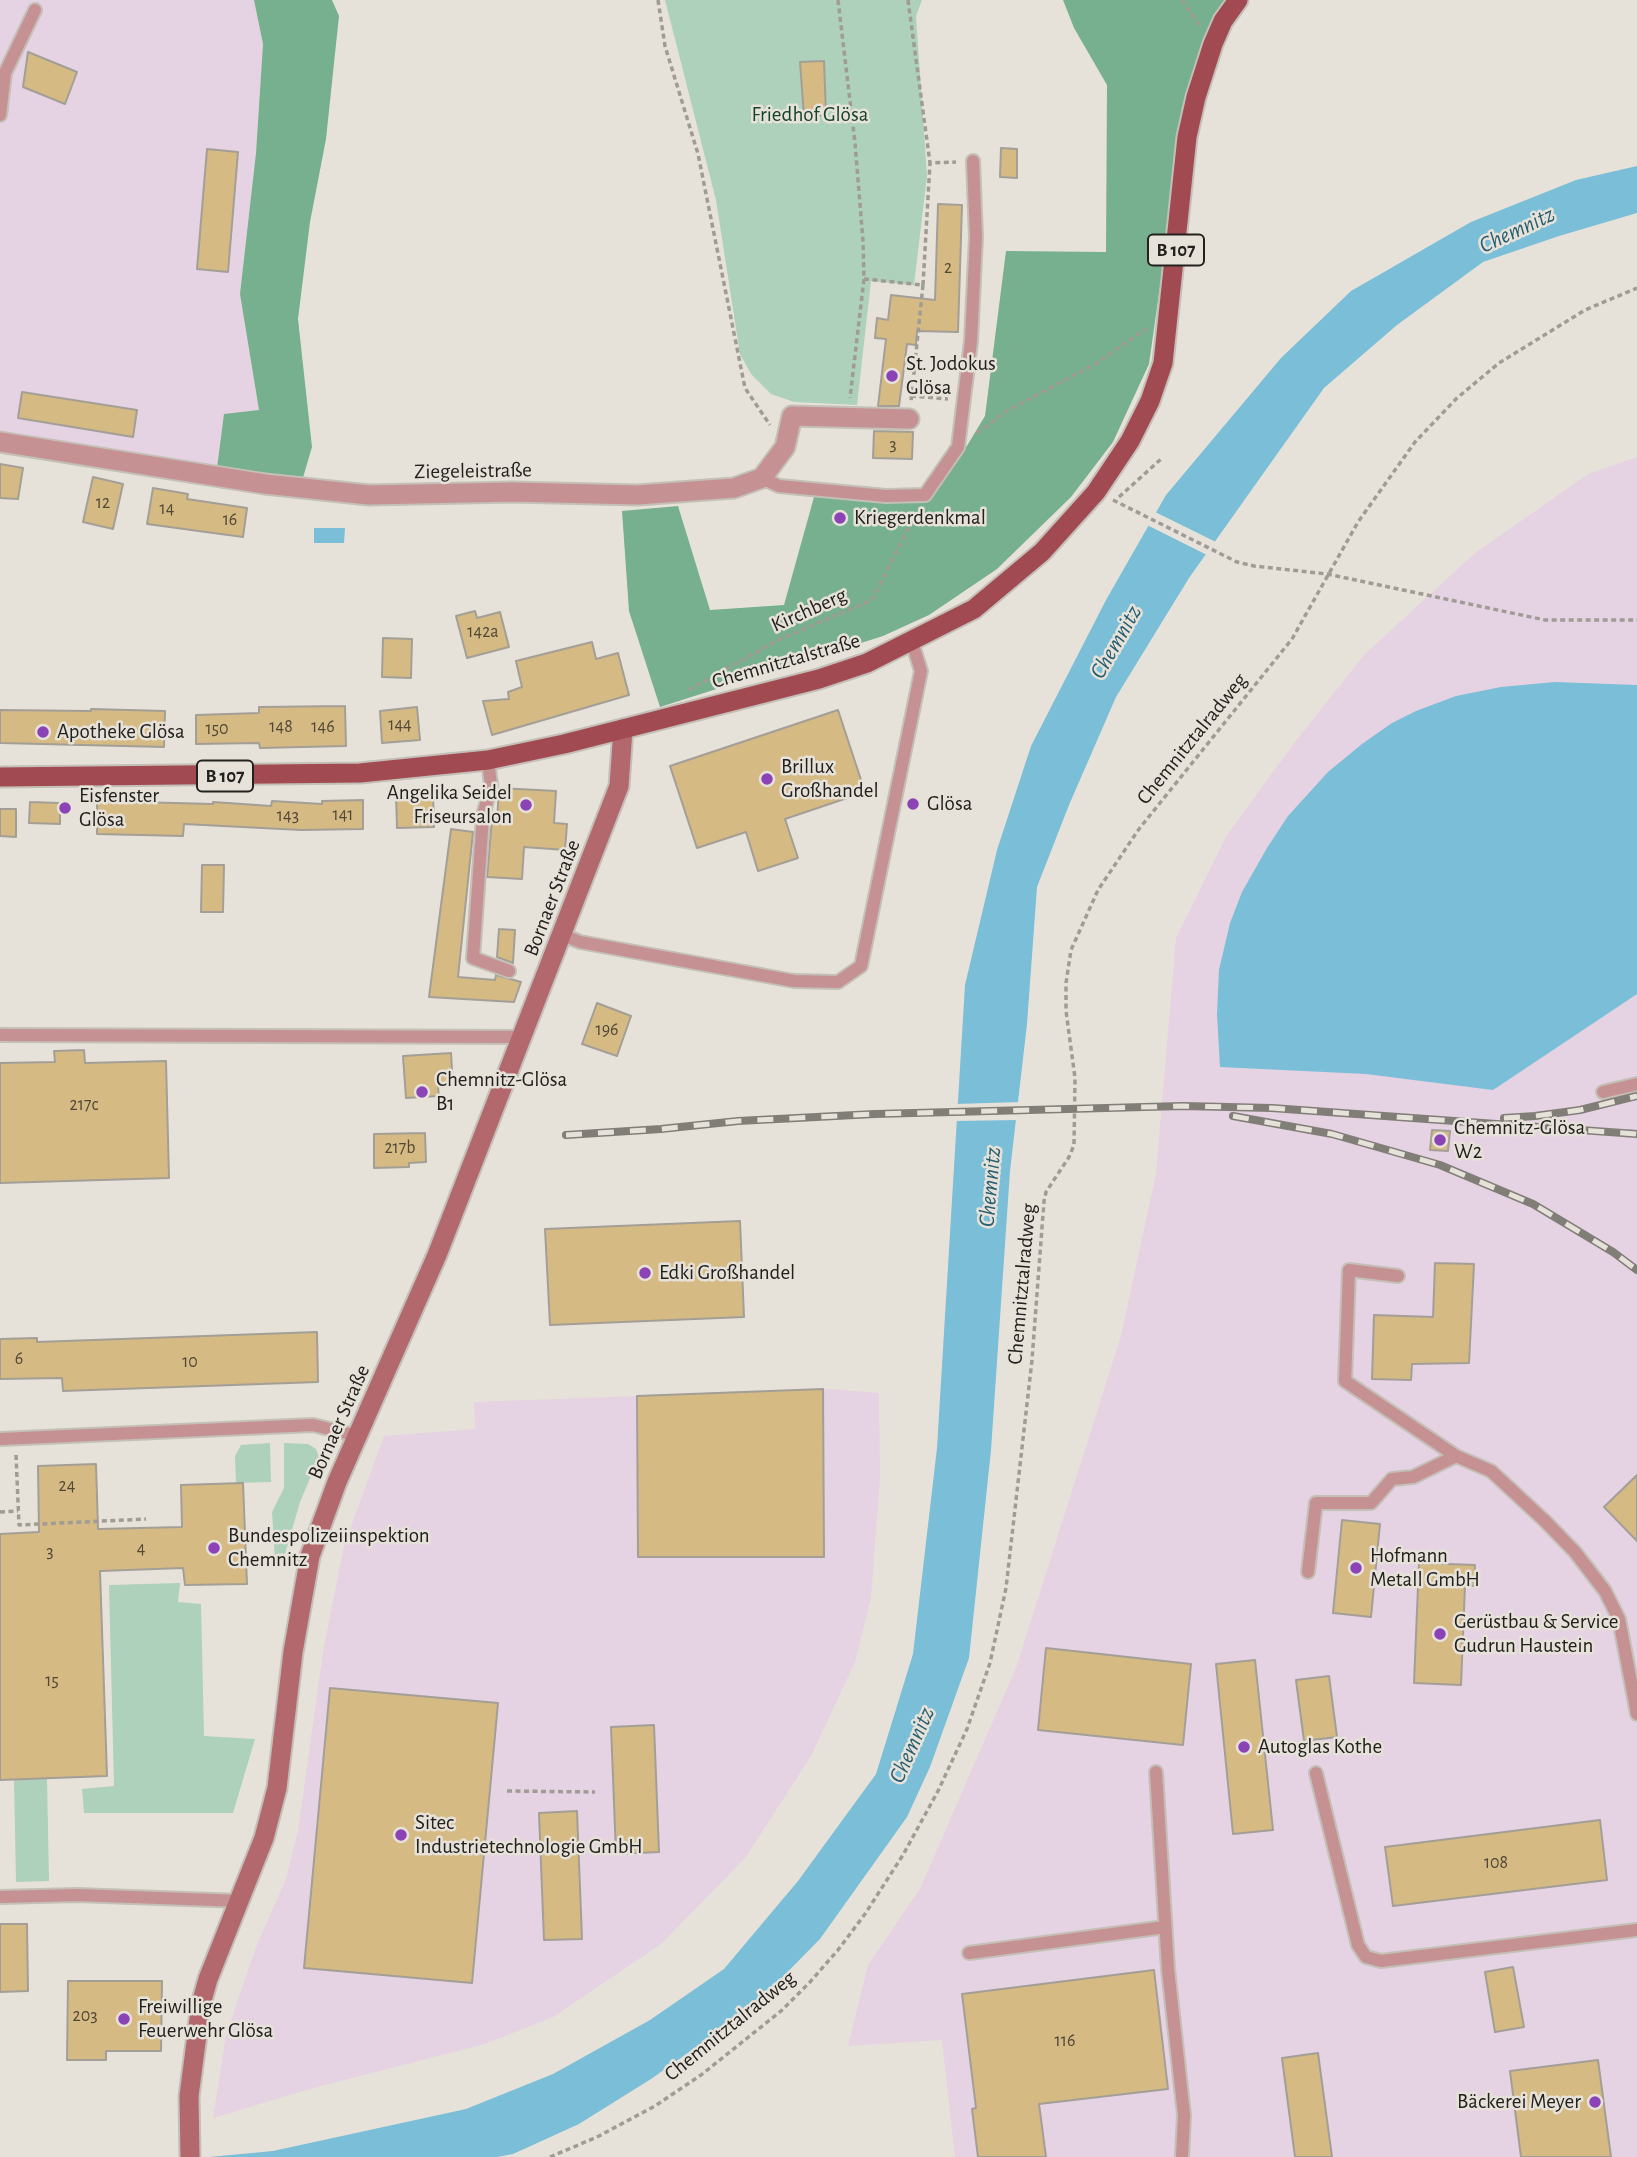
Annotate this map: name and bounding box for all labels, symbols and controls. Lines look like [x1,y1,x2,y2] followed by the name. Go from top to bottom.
[752,102,868,128] park label: Friedhof Glösa
[1475,201,1559,259] water label: Chemnitz
[1148,234,1204,266] road number: B 107
[944,257,952,279] house number: 2
[906,351,996,401] place label: St. Jodokus Glösa
[884,368,900,384] marker: St. Jodokus Glösa
[889,434,897,456] house number: 3
[414,457,532,485] street label: Ziegeleistraße
[96,492,110,514] house number: 12
[160,498,174,520] house number: 14
[854,505,986,531] place label: Kriegerdenkmal
[223,509,237,531] house number: 16
[832,510,848,526] marker: Kriegerdenkmal
[767,582,851,638] street label: Kirchberg
[1084,600,1148,684] water label: Chemnitz
[467,621,499,643] house number: 142a
[709,628,863,694] street label: Chemnitztalstraße
[1131,668,1253,810] street label: Chemnitztalradweg
[388,714,412,736] house number: 144
[269,716,293,738] house number: 148
[311,716,335,738] house number: 146
[205,718,229,740] house number: 150
[57,719,185,745] place label: Apotheke Glösa
[35,724,51,740] marker: Apotheke Glösa
[781,754,879,804] place label: Brillux Großhandel
[197,761,253,792] road number: B 107
[759,771,775,787] marker: Brillux Großhandel
[387,780,512,830] place label: Angelika Seidel Friseursalon
[79,783,159,833] place label: Eisfenster Glösa
[927,791,972,817] place label: Glösa
[905,796,921,812] marker: Glösa
[518,797,534,813] marker: Angelika Seidel Friseursalon
[57,800,73,816] marker: Eisfenster Glösa
[332,804,354,826] house number: 141
[277,805,299,827] house number: 143
[518,836,586,960] street label: Bornaer Straße
[595,1019,619,1041] house number: 196
[436,1067,567,1117] place label: Chemnitz-Glösa B1
[414,1084,430,1100] marker: Chemnitz-Glösa B1
[70,1094,98,1116] house number: 217c
[1454,1115,1585,1165] place label: Chemnitz-Glösa W2
[1432,1132,1448,1148] marker: Chemnitz-Glösa W2
[384,1137,416,1159] house number: 217b
[973,1146,1007,1228] water label: Chemnitz
[1002,1202,1042,1366] street label: Chemnitztalradweg
[659,1260,795,1286] place label: Edki Großhandel
[637,1265,653,1281] marker: Edki Großhandel
[15,1348,23,1370] house number: 6
[182,1351,198,1373] house number: 10
[303,1361,375,1483] street label: Bornaer Straße
[59,1475,75,1497] house number: 24
[228,1523,430,1573] place label: Bundespolizeiinspektion Chemnitz
[137,1538,145,1560] house number: 4
[206,1540,222,1556] marker: Bundespolizeiinspektion Chemnitz
[46,1541,54,1563] house number: 3
[1370,1543,1480,1593] place label: Hofmann Metall GmbH
[1348,1560,1364,1576] marker: Hofmann Metall GmbH
[1454,1609,1618,1659] place label: Gerüstbau & Service Gudrun Haustein
[1432,1626,1448,1642] marker: Gerüstbau & Service Gudrun Haustein
[45,1670,59,1692] house number: 15
[883,1703,941,1787] water label: Chemnitz
[1258,1734,1382,1760] place label: Autoglas Kothe
[1236,1739,1252,1755] marker: Autoglas Kothe
[415,1810,643,1860] place label: Sitec Industrietechnologie GmbH
[393,1827,409,1843] marker: Sitec Industrietechnologie GmbH
[1484,1852,1508,1874] house number: 108
[659,1965,801,2087] street label: Chemnitztalradweg
[138,1994,273,2044] place label: Freiwillige Feuerwehr Glösa
[72,2005,98,2027] house number: 203
[116,2011,132,2027] marker: Freiwillige Feuerwehr Glösa
[1055,2030,1075,2052] house number: 116
[1457,2089,1581,2115] place label: Bäckerei Meyer
[1587,2094,1603,2110] marker: Bäckerei Meyer

